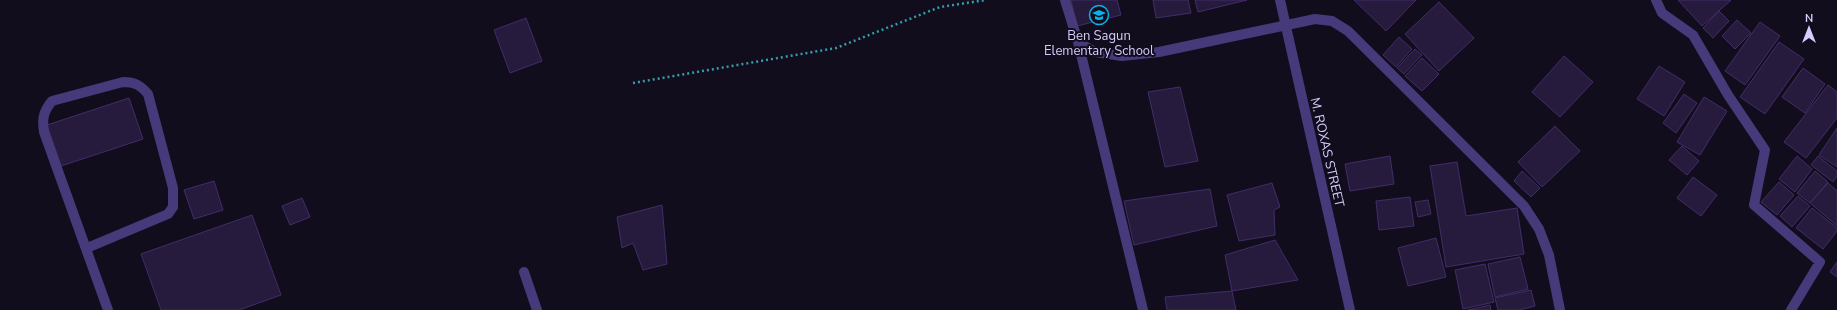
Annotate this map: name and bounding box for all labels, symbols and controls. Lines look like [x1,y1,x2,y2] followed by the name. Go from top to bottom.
[1088,4,1110,26] school or university icon: Ben Sagun Elementary School
[1789,8,1829,48] north arrow
[1805,11,1813,26] text: N
[1044,27,1154,60] place label: Ben Sagun Elementary School
[1306,96,1348,209] street label: M. ROXAS STREET

